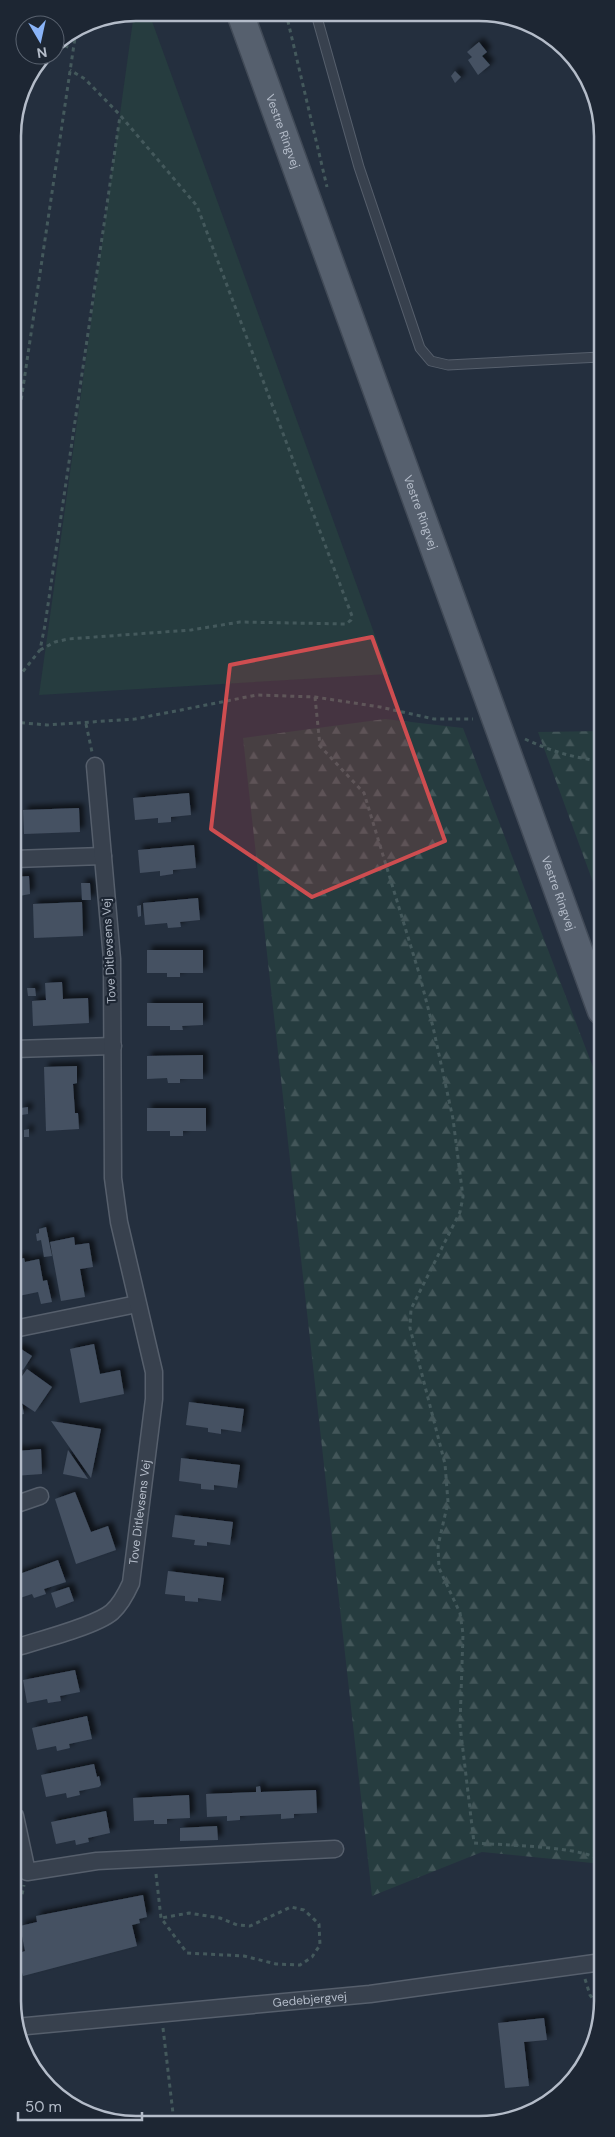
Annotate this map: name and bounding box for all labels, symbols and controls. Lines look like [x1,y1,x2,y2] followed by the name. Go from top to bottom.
[15,15,65,65] north arrow
[36,43,48,63] text: N
[262,92,304,171] street label: Vestre Ringvej
[400,473,441,552] street label: Vestre Ringvej
[538,854,579,933] street label: Vestre Ringvej
[98,898,120,1004] street label: Tove Ditlevsens Vej
[125,1459,154,1566] street label: Tove Ditlevsens Vej
[272,1988,348,2011] street label: Gedebjergvej
[18,2090,141,2122] scale bar
[25,2097,62,2117] text: 50 m

